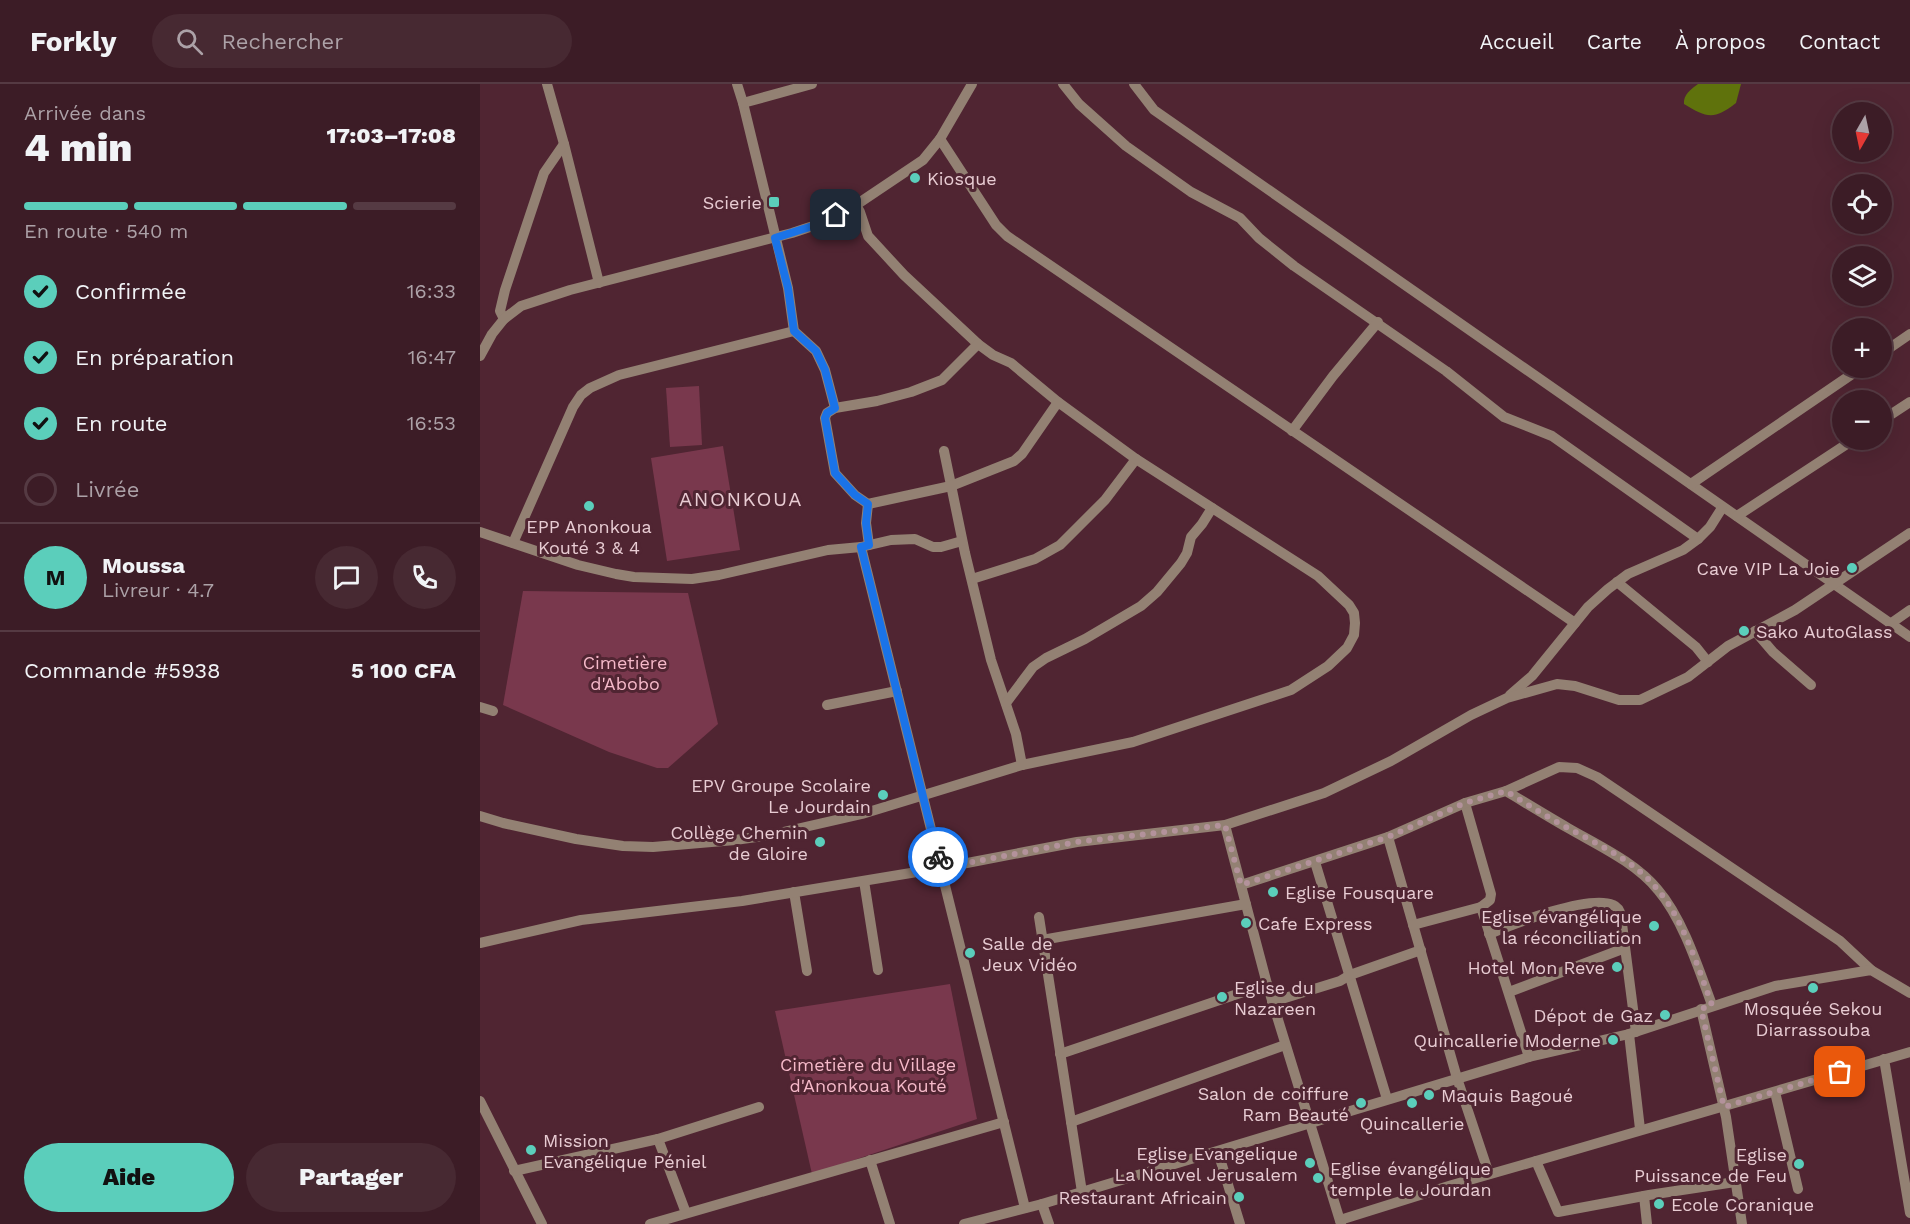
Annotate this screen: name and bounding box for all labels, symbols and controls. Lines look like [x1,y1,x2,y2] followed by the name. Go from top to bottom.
[152,14,572,68] search box
[30,25,116,58] text: Forkly
[173,25,206,58] icon: search
[221,29,343,54] text: Rechercher
[1479,29,1554,54] text: Accueil
[1587,29,1642,54] text: Carte
[1675,29,1766,54] text: À propos
[1799,29,1880,54] text: Contact
[24,101,146,125] text: Arrivée dans
[1832,102,1892,162] north arrow
[1832,102,1892,450] map controls
[326,123,456,148] text: 17:03–17:08
[24,125,133,170] text: 4 min
[927,168,997,189] place label: Kiosque
[908,171,922,185] marker: Kiosque
[1832,174,1892,234] button: locate
[810,189,861,240] pin
[703,192,762,213] place label: Scierie
[767,195,781,209] marker: Scierie
[819,198,852,231] icon: home
[24,219,188,243] text: En route · 540 m
[1832,246,1892,306] button: layers
[24,275,57,308] icon: check
[75,279,187,304] text: Confirmée
[407,279,456,303] text: 16:33
[1832,318,1892,378] button: +
[24,341,57,374] icon: check
[75,345,234,370] text: En préparation
[408,345,456,369] text: 16:47
[1832,390,1892,450] button: −
[24,407,57,440] icon: check
[75,411,167,436] text: En route
[407,411,456,435] text: 16:53
[75,477,139,502] text: Livrée
[679,487,803,511] district label: ANONKOUA
[582,499,596,513] marker: EPP Anonkoua Kouté 3 & 4
[526,516,652,558] place label: EPP Anonkoua Kouté 3 & 4
[315,546,378,609] button: chat
[393,546,456,609] button: phone
[102,553,185,578] text: Moussa
[1697,558,1840,579] place label: Cave VIP La Joie
[1845,561,1859,575] marker: Cave VIP La Joie
[45,565,66,590] text: M
[102,578,214,602] text: Livreur · 4.7
[1756,621,1893,642] place label: Sako AutoGlass
[1737,624,1751,638] marker: Sako AutoGlass
[583,652,667,694] park label: Cimetière d'Abobo
[24,658,221,683] text: Commande #5938
[351,658,456,683] text: 5 100 CFA
[691,775,871,817] place label: EPV Groupe Scolaire Le Jourdain
[876,788,890,802] marker: EPV Groupe Scolaire Le Jourdain
[670,822,808,864] place label: Collège Chemin de Gloire
[908,827,968,887] courier
[813,835,827,849] marker: Collège Chemin de Gloire
[922,841,955,874] icon: bike
[1285,882,1434,903] place label: Eglise Fousquare
[1266,885,1280,899] marker: Eglise Fousquare
[1481,906,1642,948] place label: Eglise évangélique la réconciliation
[1258,913,1373,934] place label: Cafe Express
[1239,916,1253,930] marker: Cafe Express
[1647,919,1661,933] marker: Eglise évangélique la réconciliation
[982,933,1077,975] place label: Salle de Jeux Vidéo
[963,946,977,960] marker: Salle de Jeux Vidéo
[1467,957,1605,978] place label: Hotel Mon Reve
[1610,960,1624,974] marker: Hotel Mon Reve
[1234,977,1316,1019] place label: Eglise du Nazareen
[1806,981,1820,995] marker: Mosquée Sekou Diarrassouba
[1215,990,1229,1004] marker: Eglise du Nazareen
[1744,998,1882,1040] place label: Mosquée Sekou Diarrassouba
[1533,1005,1653,1026] place label: Dépot de Gaz
[1658,1008,1672,1022] marker: Dépot de Gaz
[1414,1030,1601,1051] place label: Quincallerie Moderne
[1606,1033,1620,1047] marker: Quincallerie Moderne
[1814,1046,1865,1097] pin
[780,1054,956,1096] park label: Cimetière du Village d'Anonkoua Kouté
[1823,1055,1856,1088] icon: bag
[1198,1083,1349,1125] place label: Salon de coiffure Ram Beauté
[1441,1085,1573,1106] place label: Maquis Bagoué
[1422,1088,1436,1102] marker: Maquis Bagoué
[1354,1096,1368,1110] marker: Salon de coiffure Ram Beauté
[1405,1096,1419,1110] marker: Quincallerie
[1360,1113,1464,1134] place label: Quincallerie
[543,1130,707,1172] place label: Mission Evangélique Péniel
[24,1143,234,1212] button: Aide
[246,1143,456,1212] button: Partager
[524,1143,538,1157] marker: Mission Evangélique Péniel
[1114,1143,1298,1185] place label: Eglise Evangelique La Nouvel Jerusalem
[1634,1144,1787,1186] place label: Eglise Puissance de Feu
[1303,1156,1317,1170] marker: Eglise Evangelique La Nouvel Jerusalem
[1792,1157,1806,1171] marker: Eglise Puissance de Feu
[1330,1158,1492,1200] place label: Eglise évangélique temple le Jourdan
[1311,1171,1325,1185] marker: Eglise évangélique temple le Jourdan
[1059,1187,1227,1208] place label: Restaurant Africain
[1232,1190,1246,1204] marker: Restaurant Africain
[1671,1194,1814,1215] place label: Ecole Coranique
[1652,1197,1666,1211] marker: Ecole Coranique

